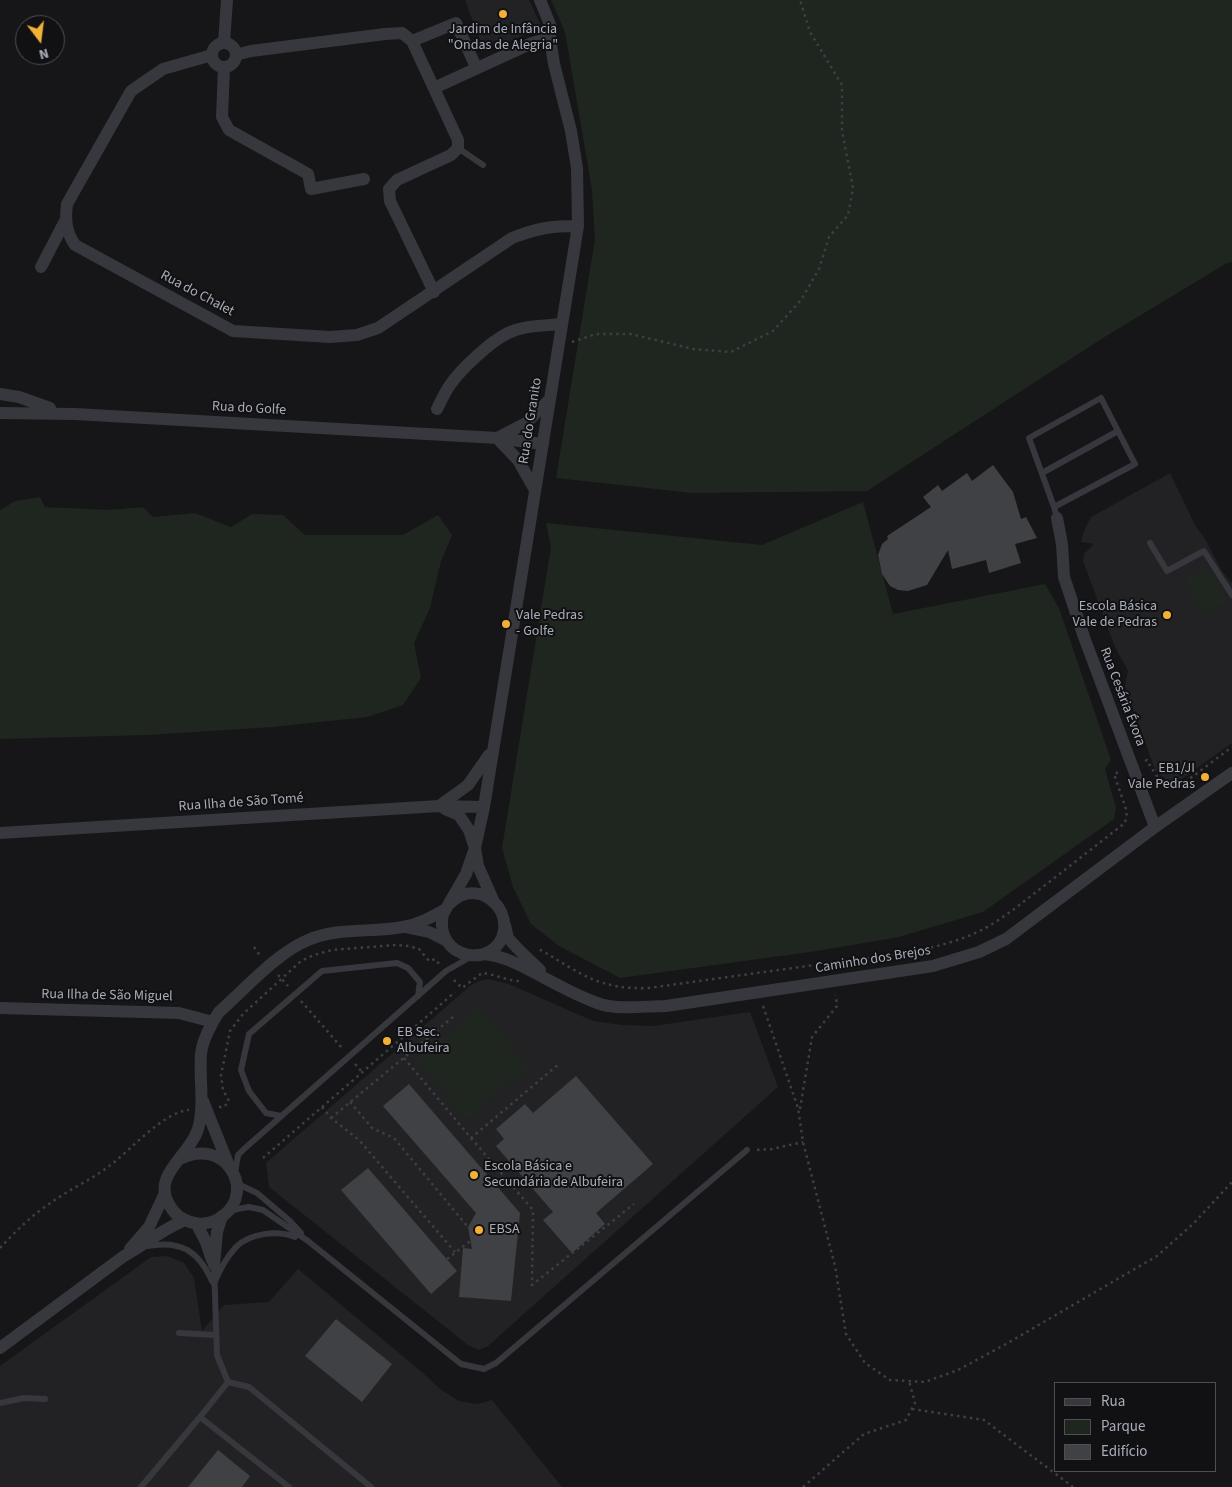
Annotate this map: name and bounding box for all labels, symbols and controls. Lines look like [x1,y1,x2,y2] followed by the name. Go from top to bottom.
[497,8,509,20] marker: Jardim de Infância "Ondas de Alegria"
[15,15,65,65] north arrow
[448,22,558,54] place label: Jardim de Infância "Ondas de Alegria"
[37,43,51,64] text: N
[157,267,237,321] street label: Rua do Chalet
[516,377,546,465] street label: Rua do Granito
[211,399,287,419] street label: Rua do Golfe
[1072,599,1157,632] place label: Escola Básica Vale de Pedras
[516,608,583,640] place label: Vale Pedras - Golfe
[1161,609,1173,621] marker: Escola Básica Vale de Pedras
[500,618,512,630] marker: Vale Pedras - Golfe
[1095,645,1149,749] street label: Rua Cesária Évora
[1128,761,1195,794] place label: EB1/JI Vale Pedras
[1199,771,1211,783] marker: EB1/JI Vale Pedras
[178,790,304,816] street label: Rua Ilha de São Tomé
[814,943,932,977] street label: Caminho dos Brejos
[41,986,173,1006] street label: Rua Ilha de São Miguel
[397,1025,449,1058] place label: EB Sec. Albufeira
[381,1035,393,1047] marker: EB Sec. Albufeira
[484,1159,623,1192] place label: Escola Básica e Secundária de Albufeira
[468,1169,480,1181] marker: Escola Básica e Secundária de Albufeira
[489,1222,519,1238] place label: EBSA
[473,1224,485,1236] marker: EBSA
[1054,1382,1217,1472] legend
[1101,1391,1125,1412] text: Rua
[1101,1416,1145,1437] text: Parque
[1101,1441,1148,1462] text: Edifício

